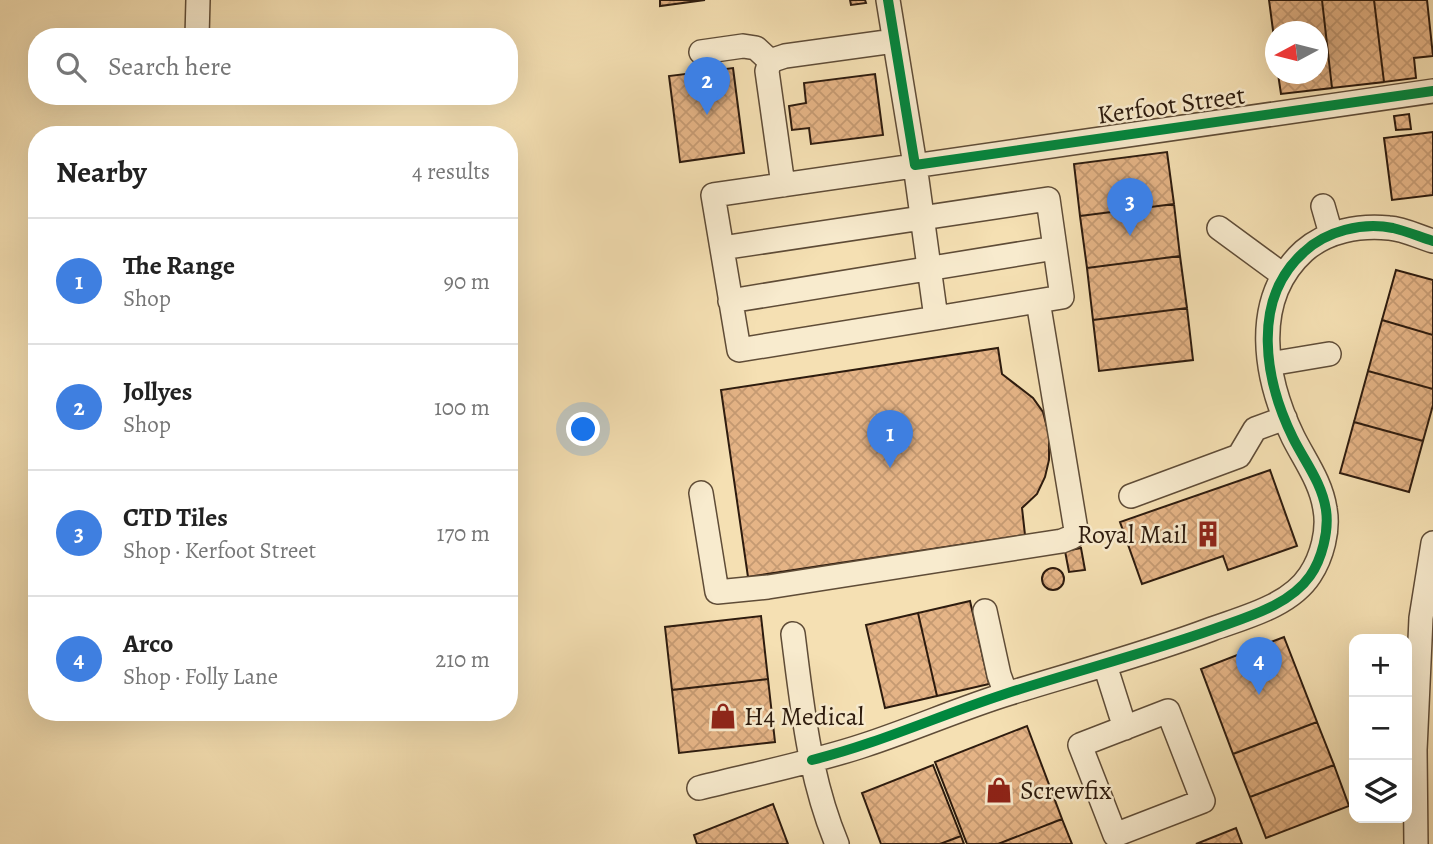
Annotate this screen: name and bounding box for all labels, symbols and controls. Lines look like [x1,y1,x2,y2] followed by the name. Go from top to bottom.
[1265,21,1328,84] north arrow
[28,28,518,105] search box
[52,48,90,86] icon: search
[108,49,232,84] text: Search here
[684,57,730,115] pin: 2
[1095,77,1248,133] street label: Kerfoot Street
[56,152,147,192] text: Nearby
[412,156,490,187] text: 4 results
[1107,178,1153,236] pin: 3
[123,248,235,283] text: The Range
[75,266,83,297] text: 1
[444,266,490,297] text: 90 m
[123,283,171,314] text: Shop
[123,374,192,409] text: Jollyes
[73,392,85,423] text: 2
[434,392,490,423] text: 100 m
[123,409,171,440] text: Shop
[867,410,913,468] pin: 1
[566,412,600,446] your location
[123,500,228,535] text: CTD Tiles
[1077,517,1187,552] place label: Royal Mail
[74,518,84,549] text: 3
[437,518,490,549] text: 170 m
[1193,519,1223,549] building icon: Royal Mail
[123,535,316,566] text: Shop · Kerfoot Street
[123,626,173,661] text: Arco
[1349,634,1412,823] map controls
[1349,634,1412,697] button: +
[1236,637,1282,695] pin: 4
[74,644,84,675] text: 4
[435,644,490,675] text: 210 m
[123,661,278,692] text: Shop · Folly Lane
[1349,697,1412,760] button: −
[744,699,864,734] place label: H4 Medical
[708,701,738,731] shop icon: H4 Medical
[1349,760,1412,823] button: layers
[1020,773,1112,808] place label: Screwfix
[984,775,1014,805] shop icon: Screwfix

